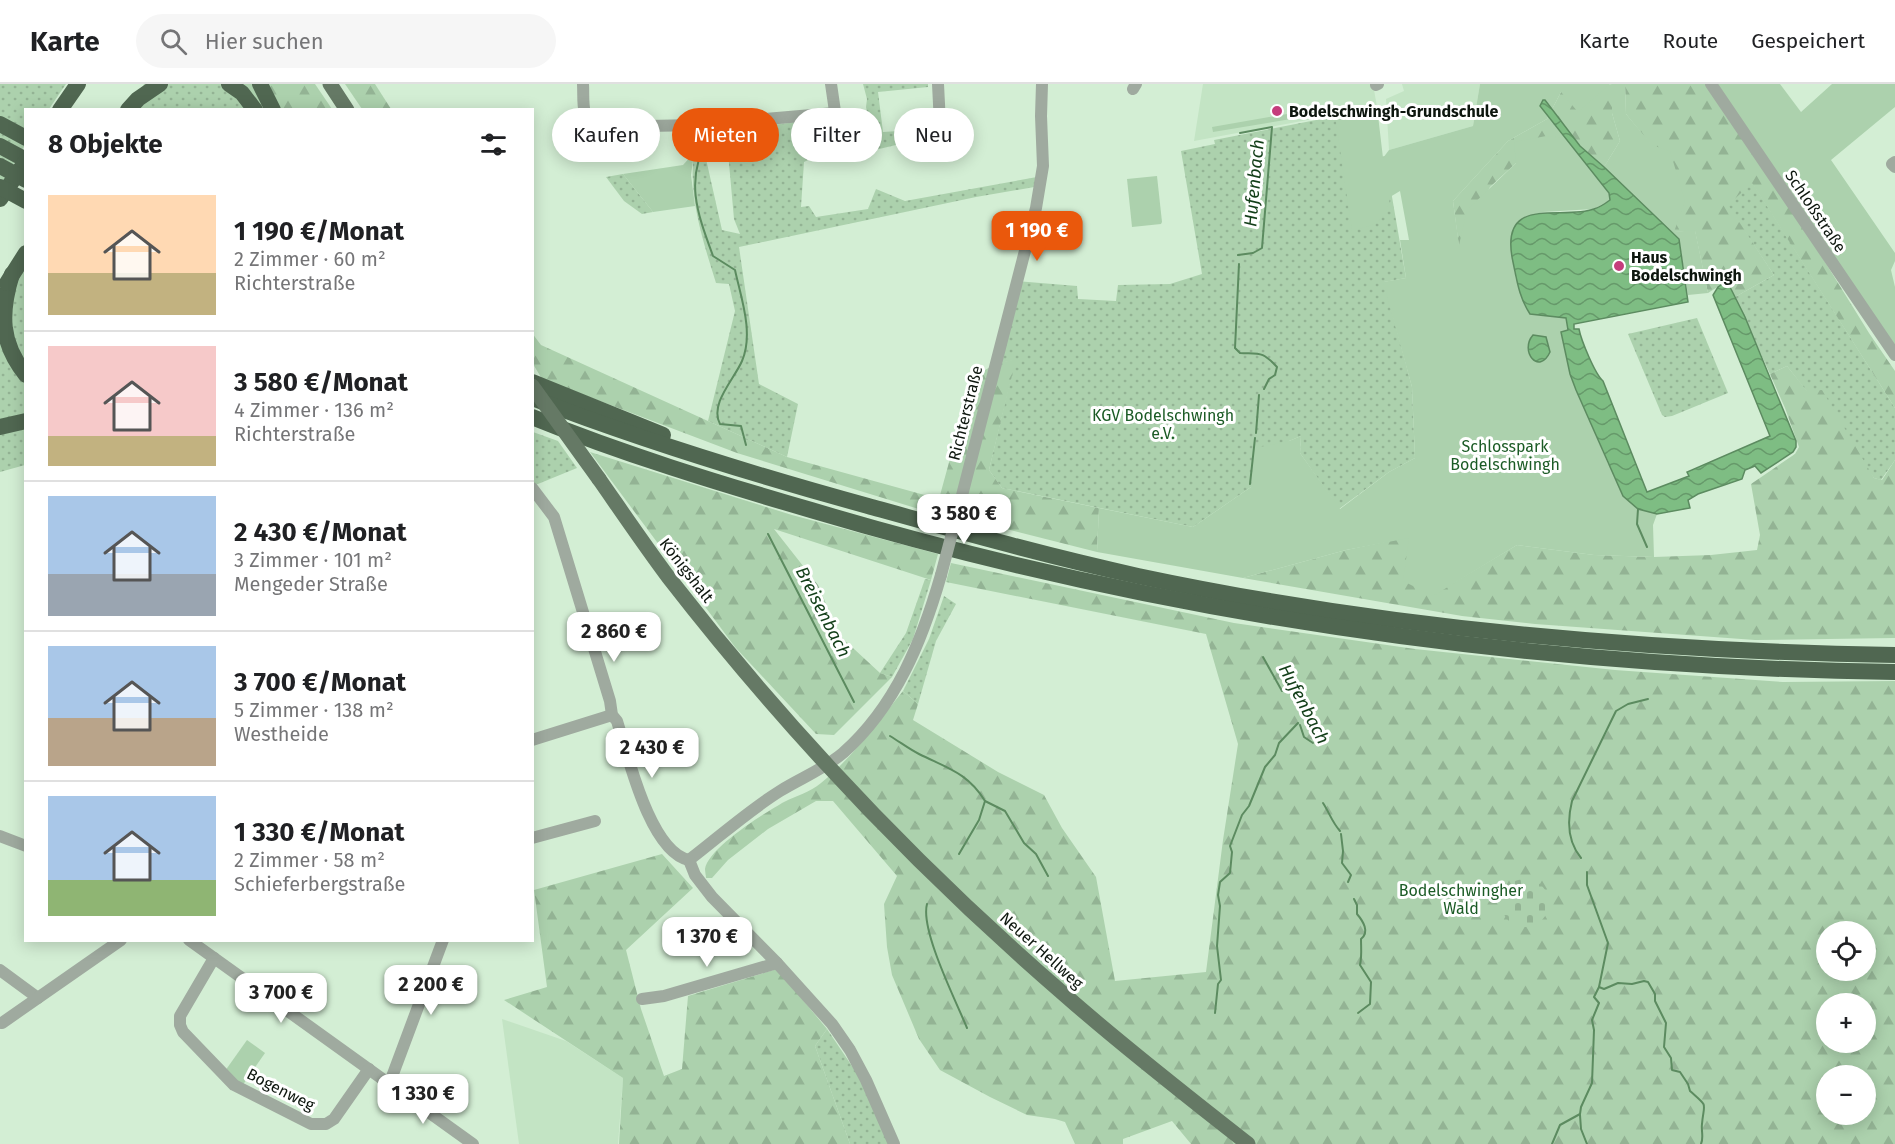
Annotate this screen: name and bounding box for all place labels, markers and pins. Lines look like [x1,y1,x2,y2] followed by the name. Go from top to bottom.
[1289,102,1498,121] place label: Bodelschwingh-Grundschule
[1270,104,1284,118] marker: Bodelschwingh-Grundschule
[982,211,1092,262] pin: 1 190 €
[1631,248,1742,285] place label: Haus Bodelschwingh
[1612,259,1626,273] marker: Haus Bodelschwingh
[909,494,1019,545] pin: 3 580 €
[559,612,669,663] pin: 2 860 €
[597,728,707,779] pin: 2 430 €
[652,917,762,968] pin: 1 370 €
[376,965,486,1016] pin: 2 200 €
[226,973,336,1024] pin: 3 700 €
[368,1074,478,1125] pin: 1 330 €

